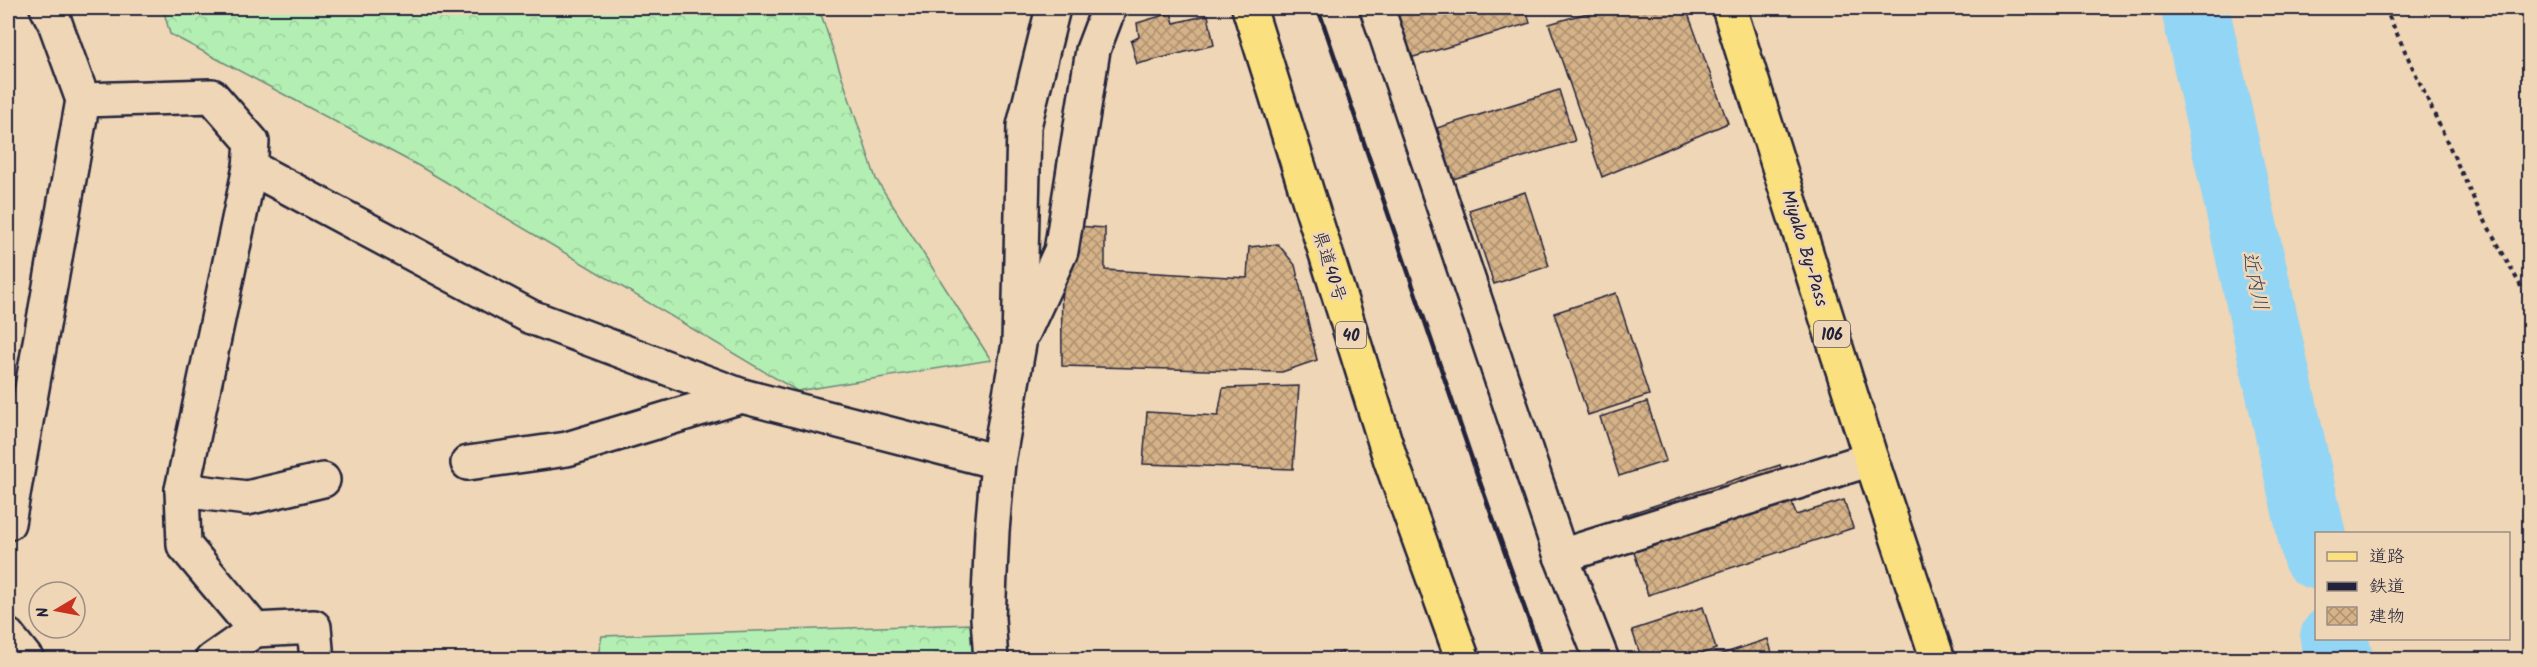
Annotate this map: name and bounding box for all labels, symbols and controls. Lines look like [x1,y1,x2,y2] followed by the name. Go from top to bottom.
[1772,186,1835,311] street label: Miyako By-Pass
[1304,227,1353,306] street label: 県道40号
[2232,249,2276,314] water label: 近内川
[1814,321,1850,347] road number: 106
[1336,322,1366,348] road number: 40
[2315,532,2510,640] legend
[2369,543,2405,572] text: 道路
[2369,573,2405,602] text: 鉄道
[27,580,87,640] north arrow
[2369,603,2405,632] text: 建物
[31,605,57,619] text: N

